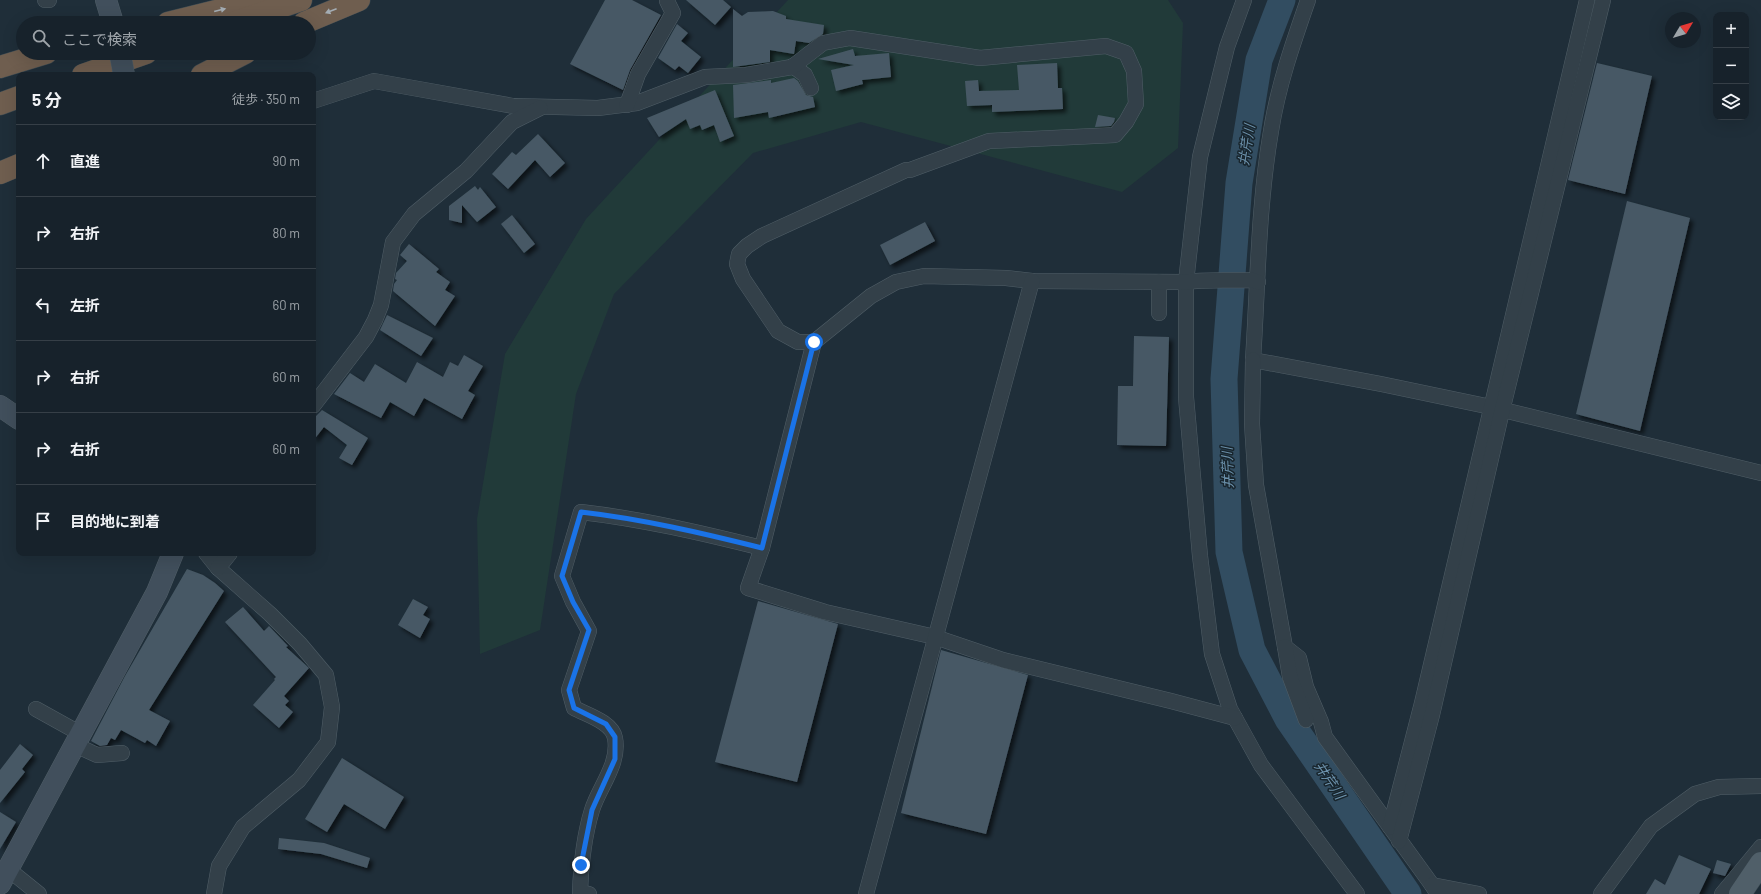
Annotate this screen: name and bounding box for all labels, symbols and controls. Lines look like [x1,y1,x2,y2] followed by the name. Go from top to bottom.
[214,7,226,13] one-way arrow
[325,8,337,14] one-way arrow
[1665,12,1701,48] north arrow
[1713,12,1749,120] map controls
[1713,12,1749,48] button: +
[16,16,316,60] search box
[30,27,52,49] icon: search
[62,30,137,48] text: ここで検索
[1713,48,1749,84] button: −
[1713,84,1749,120] button: layers
[32,89,62,109] text: 5 分
[232,91,300,107] text: 徒歩 · 350 m
[1234,121,1258,167] water label: 井芹川
[32,150,54,172] icon: ahead
[70,152,100,170] text: 直進
[273,153,300,169] text: 90 m
[32,222,54,244] icon: right
[70,224,100,242] text: 右折
[273,225,300,241] text: 80 m
[32,294,54,316] icon: left
[70,296,100,314] text: 左折
[273,297,300,313] text: 60 m
[805,333,823,351] route start
[32,366,54,388] icon: right
[70,368,100,386] text: 右折
[273,369,300,385] text: 60 m
[32,438,54,460] icon: right
[70,440,100,458] text: 右折
[273,441,300,457] text: 60 m
[1218,445,1236,489] water label: 井芹川
[32,510,54,532] icon: arrive
[70,512,160,530] text: 目的地に到着
[1311,758,1350,804] water label: 井芹川
[572,856,590,874] route end

